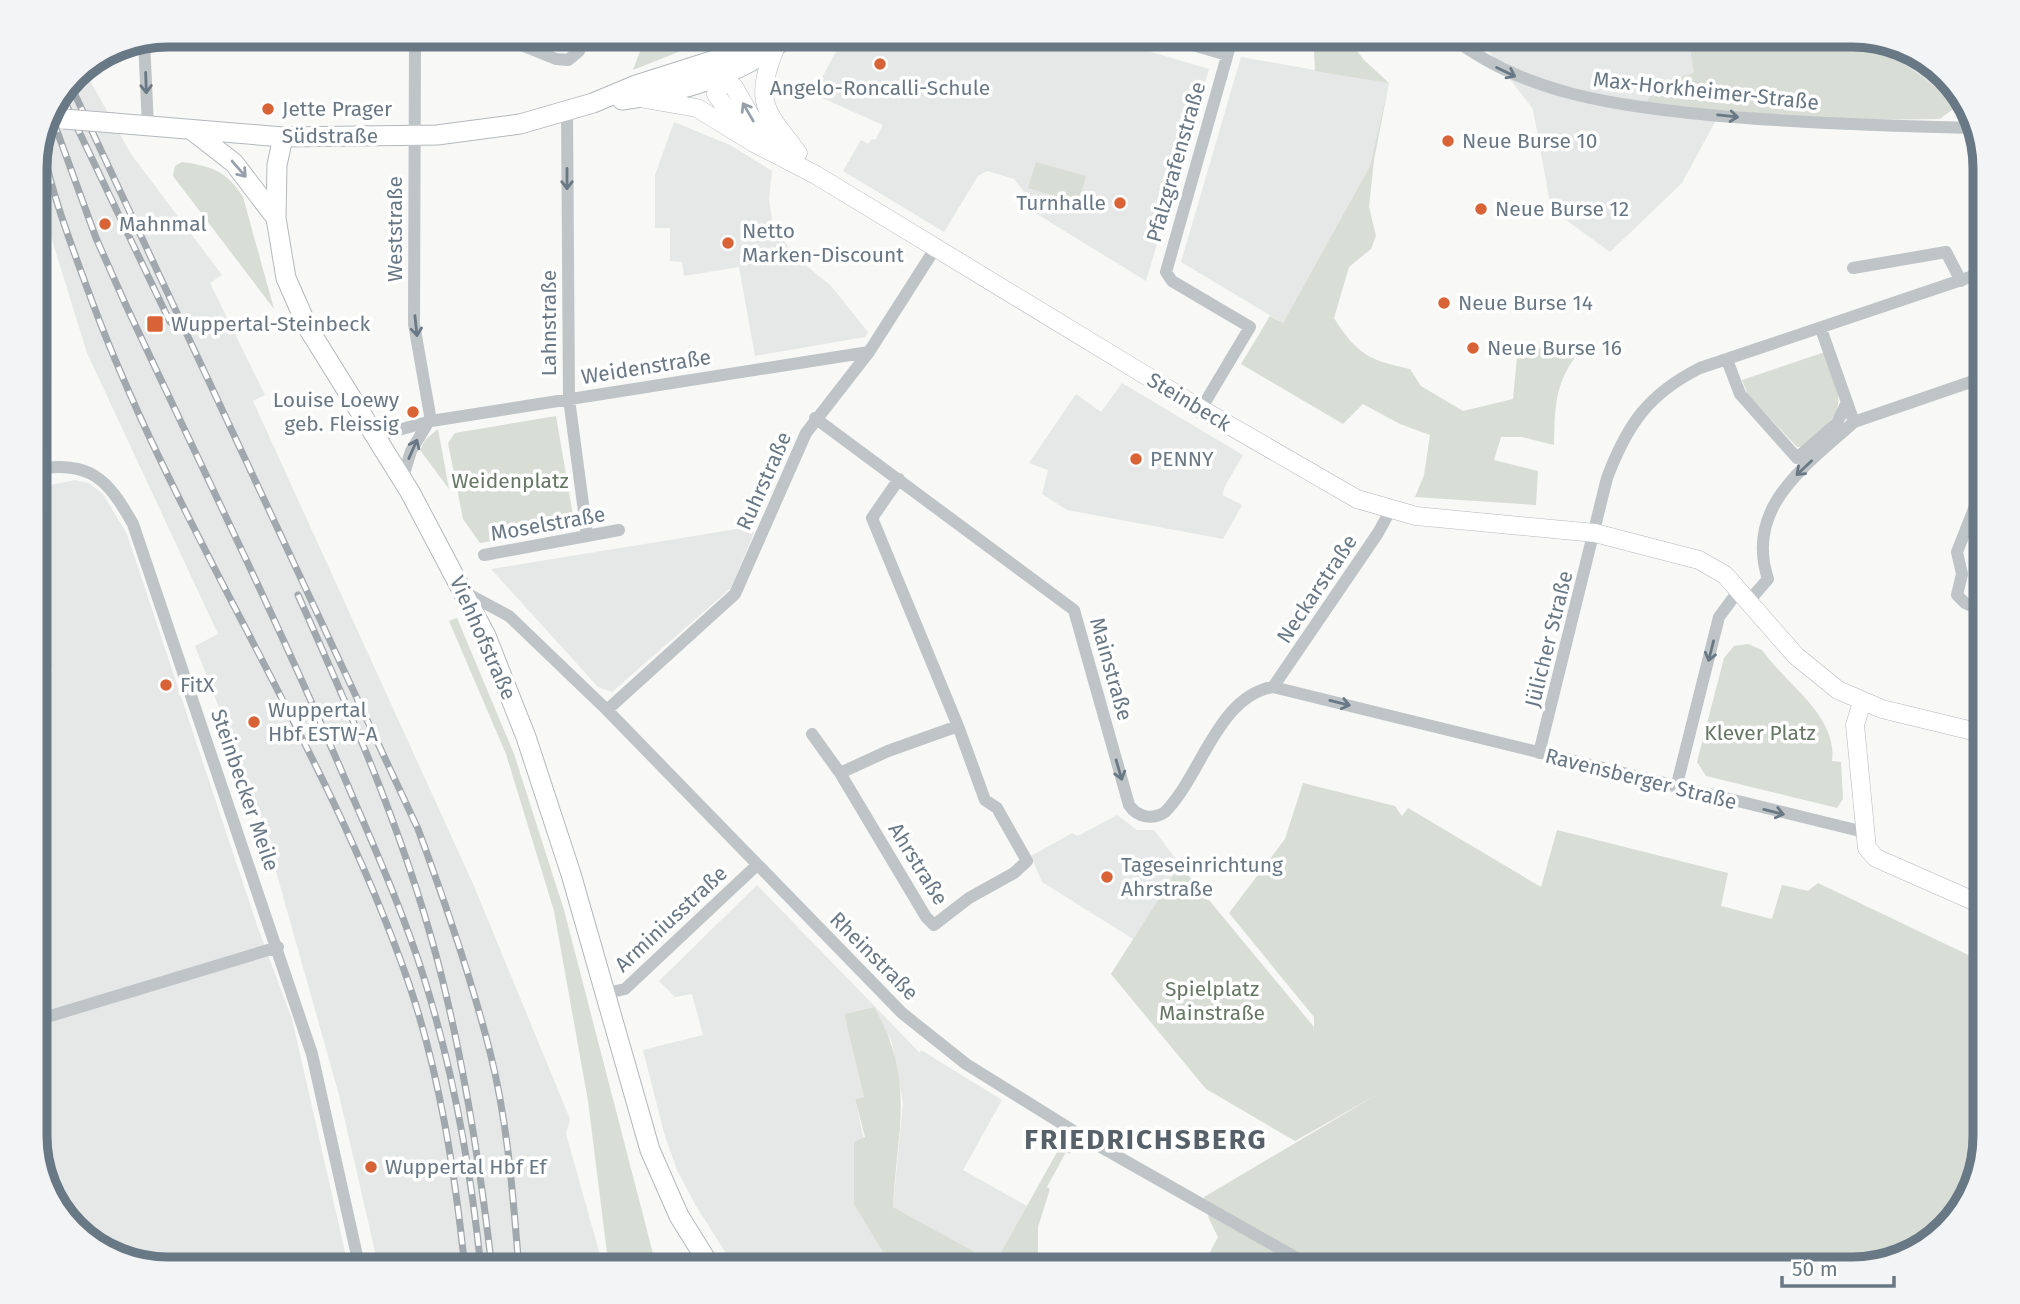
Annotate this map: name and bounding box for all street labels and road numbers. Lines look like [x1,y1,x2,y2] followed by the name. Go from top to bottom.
[1592,66,1820,116] street label: Max-Horkheimer-Straße
[1141,79,1211,245] street label: Pfalzgrafenstraße
[282,123,378,149] street label: Südstraße
[382,176,408,282] street label: Weststraße
[536,270,562,376] street label: Lahnstraße
[579,344,713,390] street label: Weidenstraße
[1142,367,1236,437] street label: Steinbeck
[731,428,797,534] street label: Ruhrstraße
[489,501,607,547] street label: Moselstraße
[1271,530,1363,648] street label: Neckarstraße
[1519,568,1579,710] street label: Jülicher Straße
[444,572,522,704] street label: Viehhofstraße
[1084,614,1138,724] street label: Mainstraße
[205,706,285,874] street label: Steinbecker Meile
[1543,743,1739,815] street label: Ravensberger Straße
[883,818,953,910] street label: Ahrstraße
[609,860,733,978] street label: Arminiusstraße
[824,906,924,1006] street label: Rheinstraße

